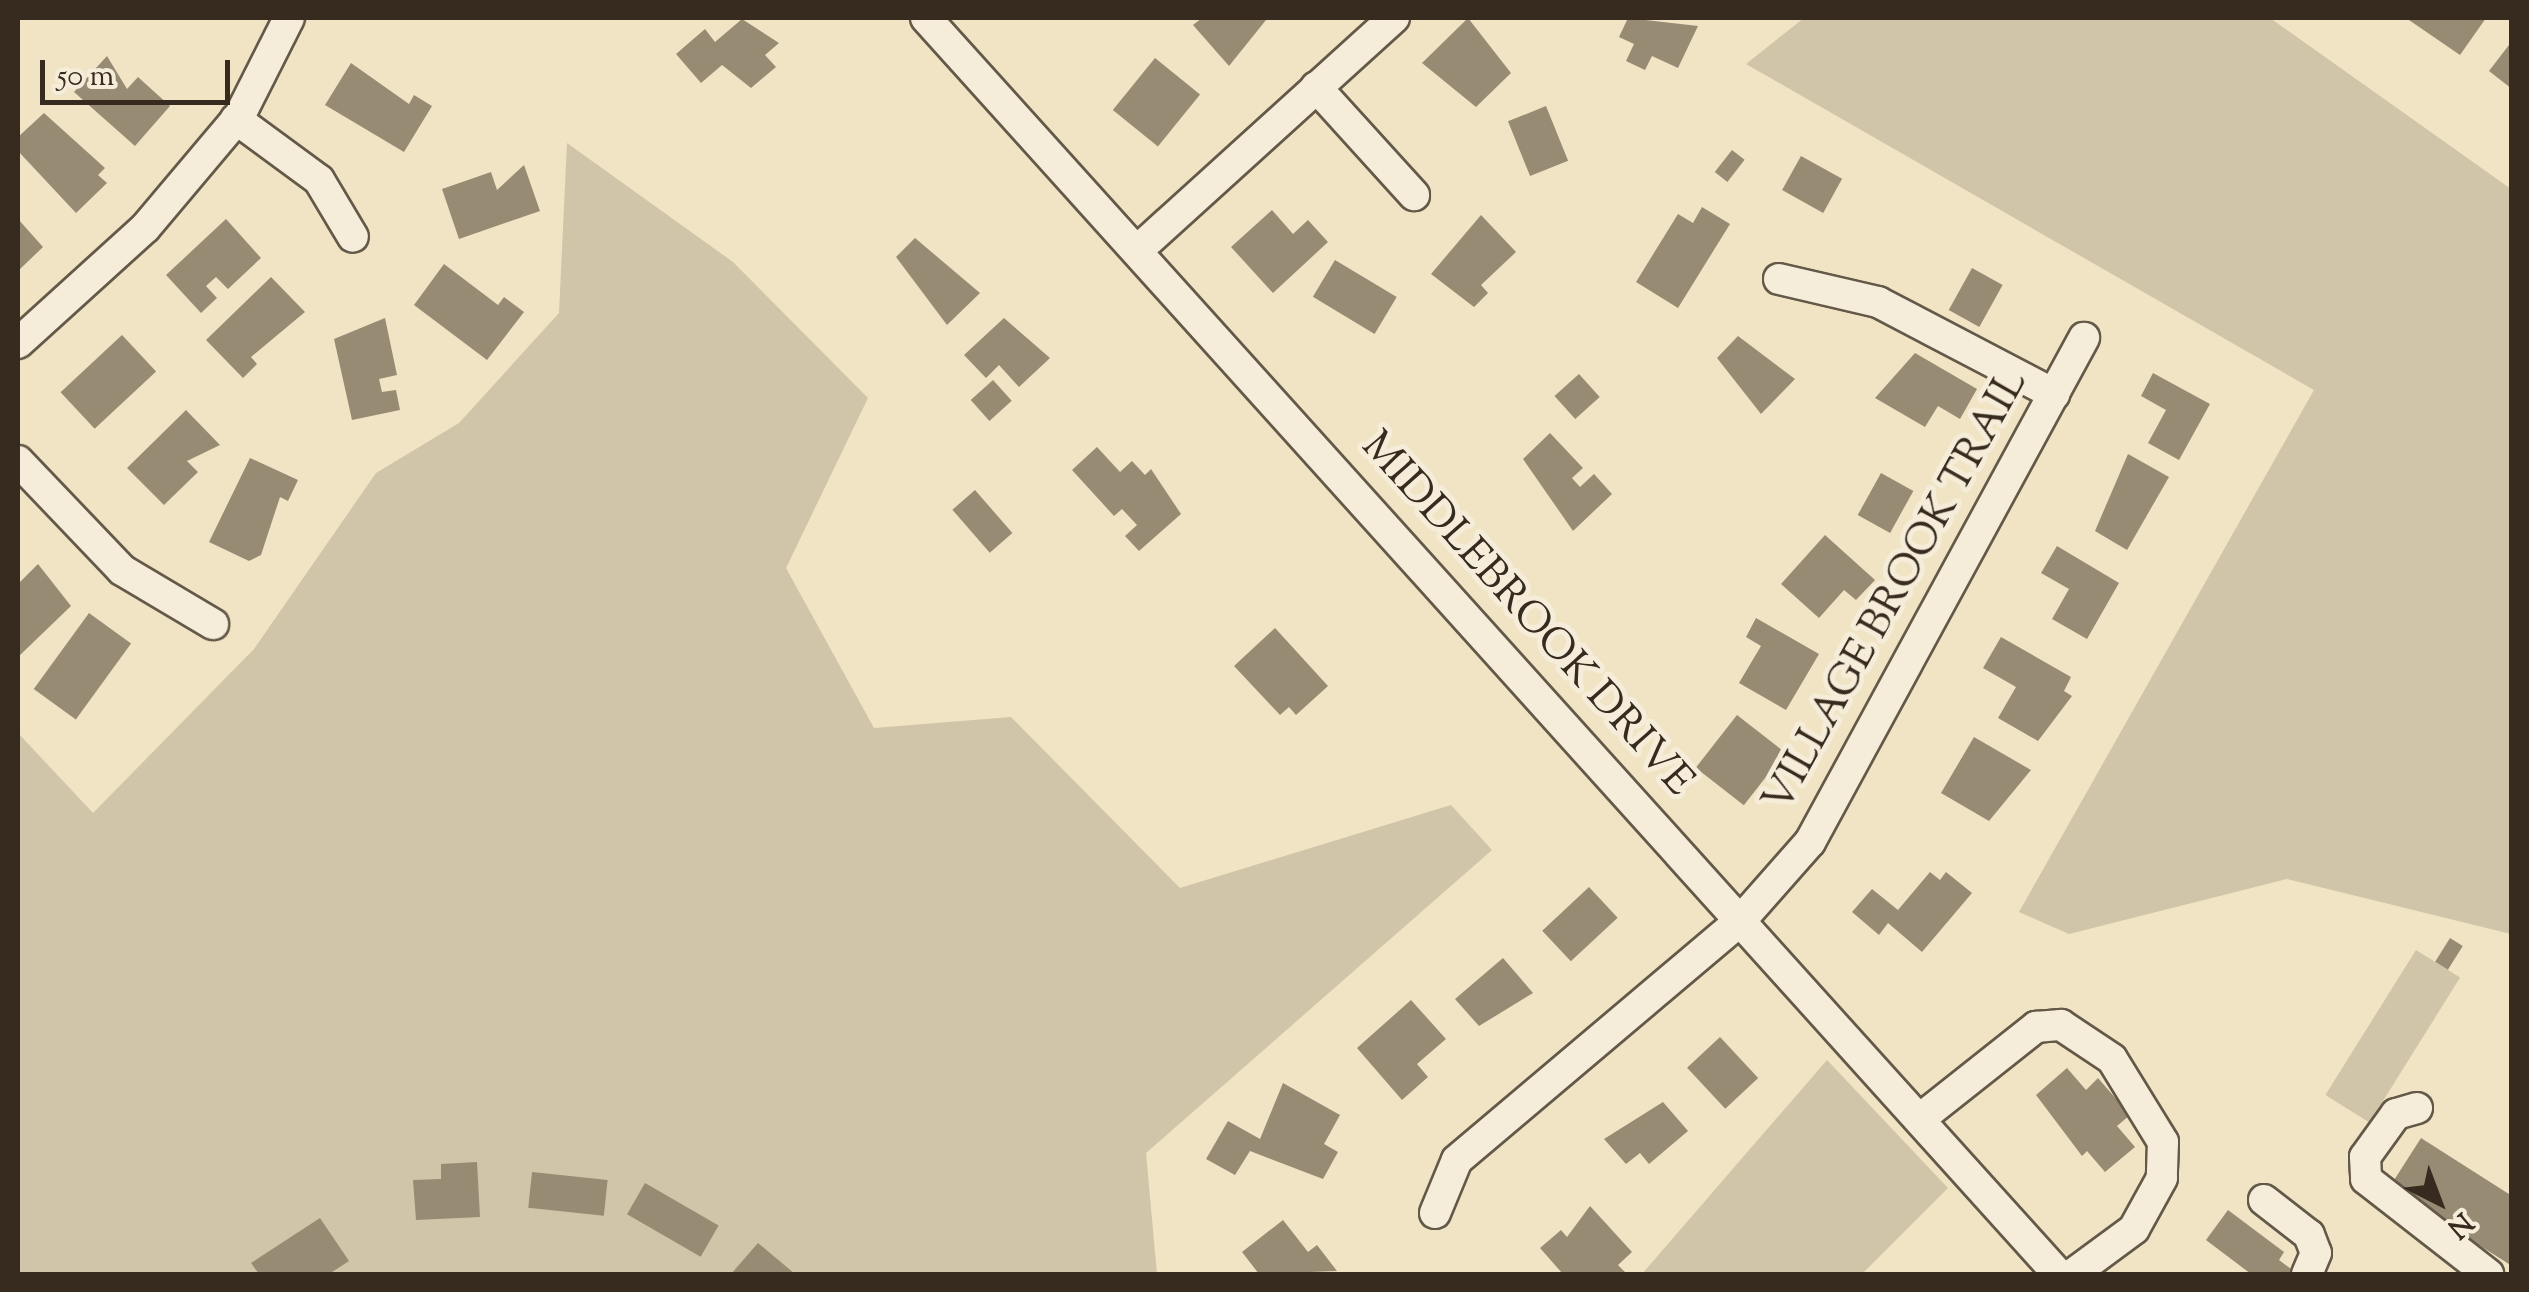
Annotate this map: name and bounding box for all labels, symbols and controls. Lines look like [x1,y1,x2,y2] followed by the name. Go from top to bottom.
[45,40,235,102] scale bar
[57,56,114,99] text: 50 m
[1754,362,2040,822] street label: VILLAGE BROOK TRAIL
[1349,423,1703,807] street label: MIDDLEBROOK DRIVE
[2389,1152,2489,1252] north arrow
[2437,1202,2481,1247] text: N

